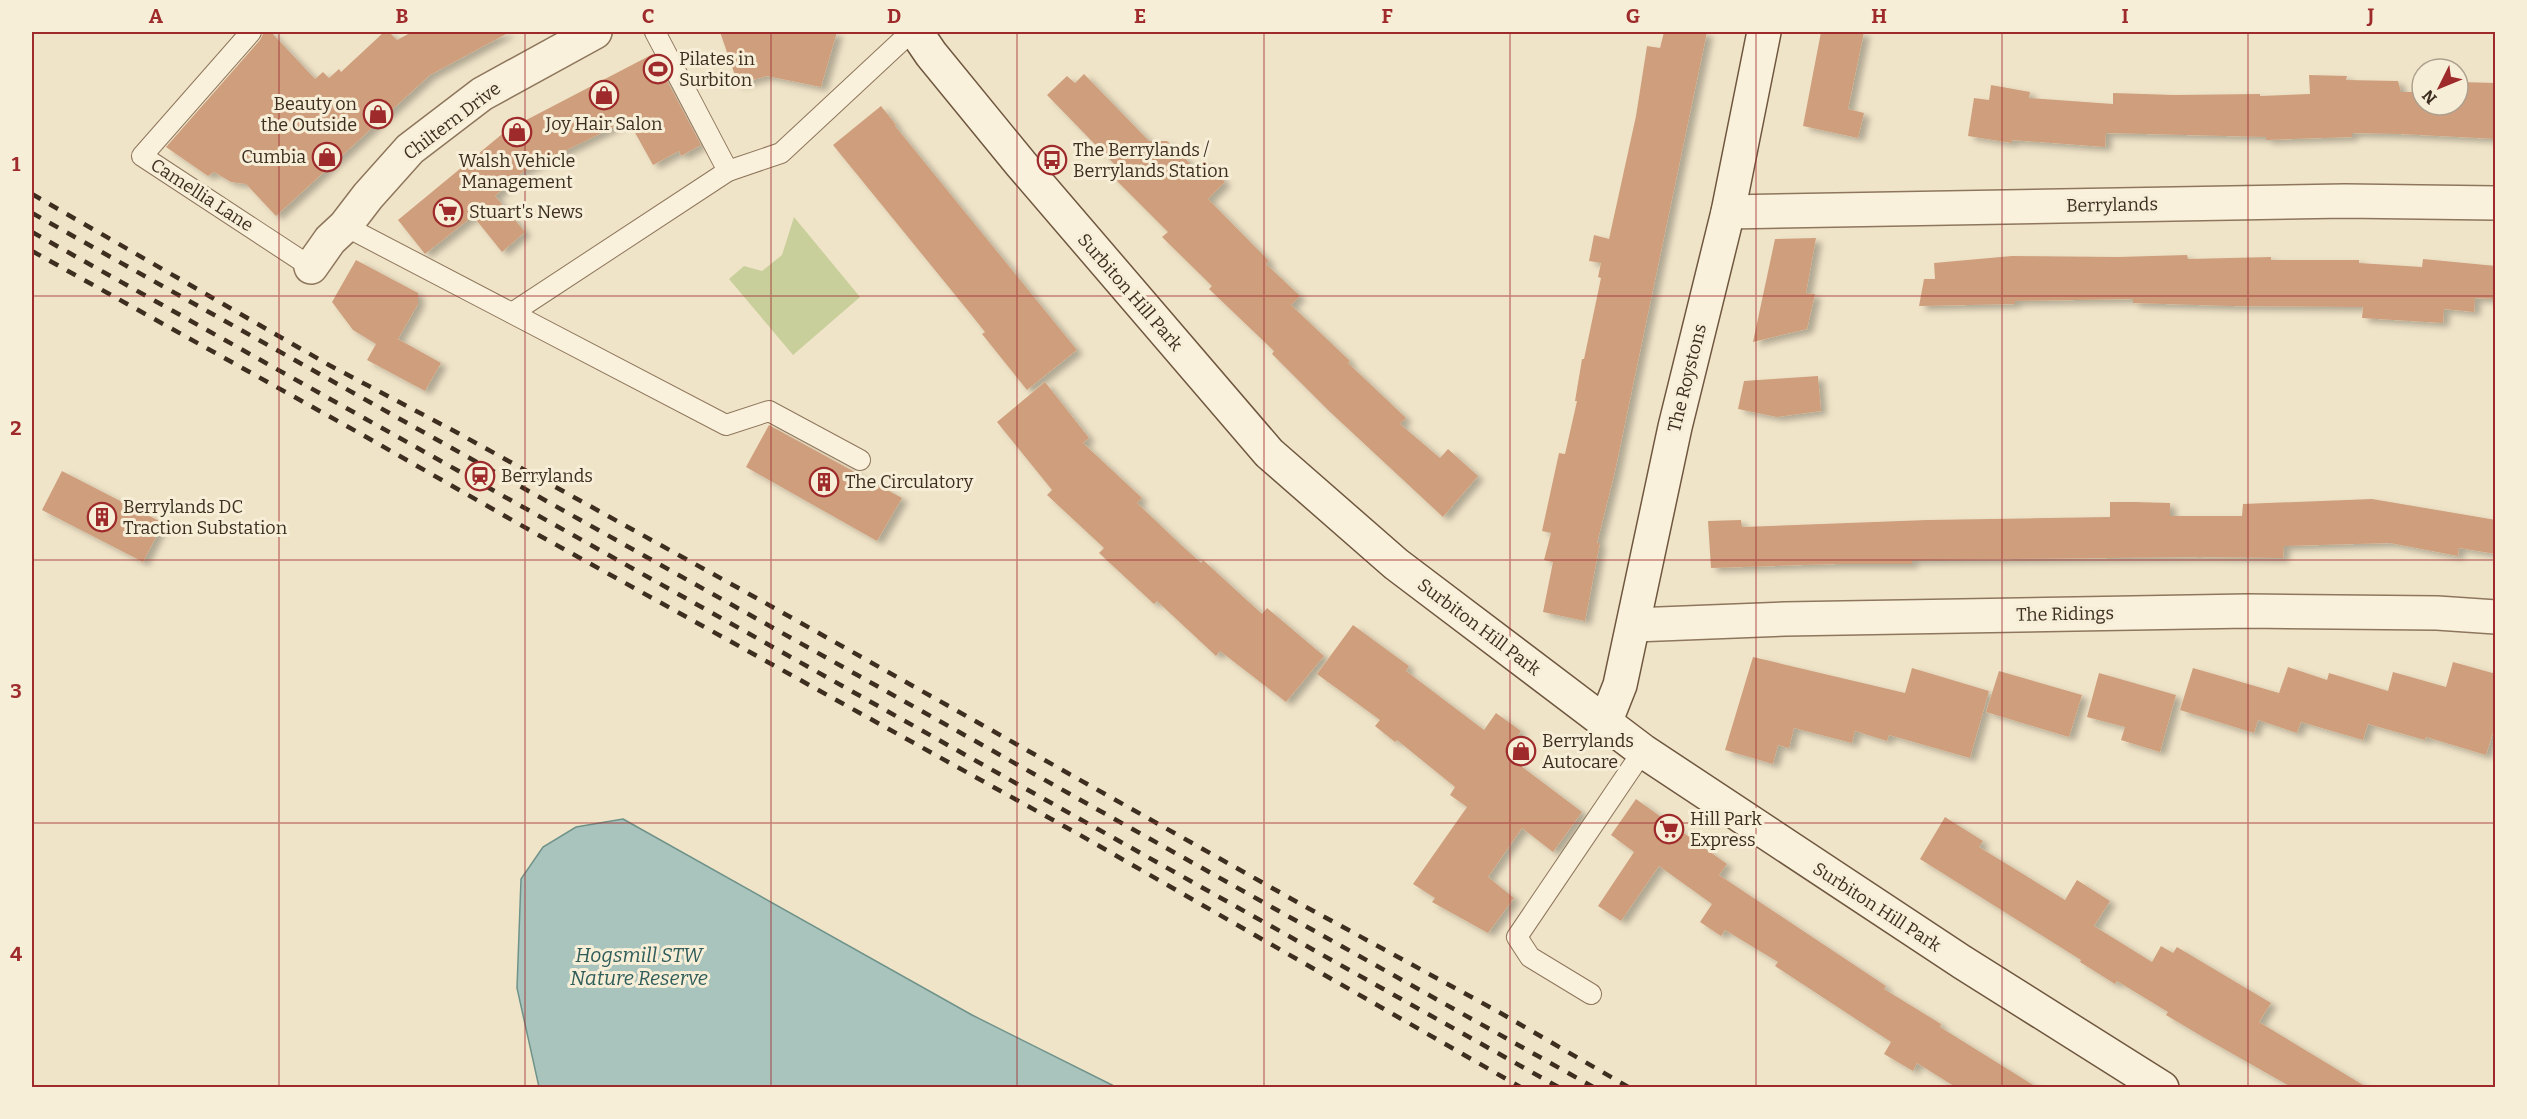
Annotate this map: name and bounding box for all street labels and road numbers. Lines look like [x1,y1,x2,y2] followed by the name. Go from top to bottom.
[399,77,505,165] street label: Chiltern Drive
[147,154,257,236] street label: Camellia Lane
[2066,193,2158,217] street label: Berrylands
[1073,229,1187,356] street label: Surbiton Hill Park
[1663,322,1711,434] street label: The Roystons
[1413,574,1545,681] street label: Surbiton Hill Park
[2016,602,2114,626] street label: The Ridings
[1809,857,1946,957] street label: Surbiton Hill Park

